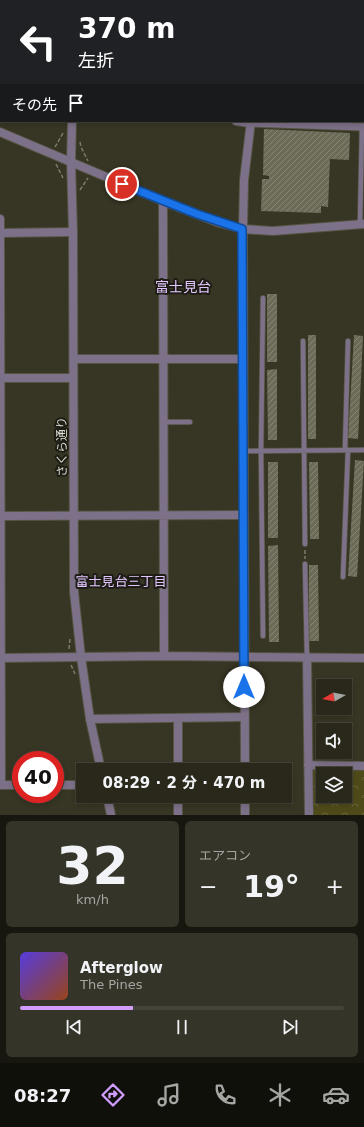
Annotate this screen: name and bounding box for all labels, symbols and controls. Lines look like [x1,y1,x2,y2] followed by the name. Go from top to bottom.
[78,12,175,45] text: 370 m
[12,16,64,68] icon: left
[78,50,114,71] text: 左折
[65,92,87,114] icon: arrive
[12,96,57,114] text: その先
[105,167,139,201] pin
[111,173,133,195] icon: arrive
[155,279,211,295] district label: 富士見台
[55,417,69,477] street label: さくら通り
[75,574,167,589] district label: 富士見台三丁目
[223,666,265,708] position arrow
[316,679,352,715] north arrow
[316,679,352,803] map controls
[316,723,352,759] button: sound
[12,751,64,803] speed limit sign: 40
[316,767,352,803] button: layers
[103,774,265,792] text: 08:29 · 2 分 · 470 m
[56,836,129,896] text: 32
[199,848,251,863] text: エアコン
[243,869,300,904] text: 19°
[199,874,217,899] text: −
[326,874,344,899] text: +
[76,892,109,907] text: km/h
[80,959,163,977] text: Afterglow
[80,977,143,992] text: The Pines
[63,1016,85,1038] icon: previous
[171,1016,193,1038] icon: pause
[279,1016,301,1038] icon: next
[99,1081,127,1109] icon: directions
[155,1081,183,1109] icon: music
[211,1081,239,1109] icon: phone
[266,1081,294,1109] icon: climate
[322,1081,350,1109] icon: car
[14,1085,71,1106] text: 08:27

